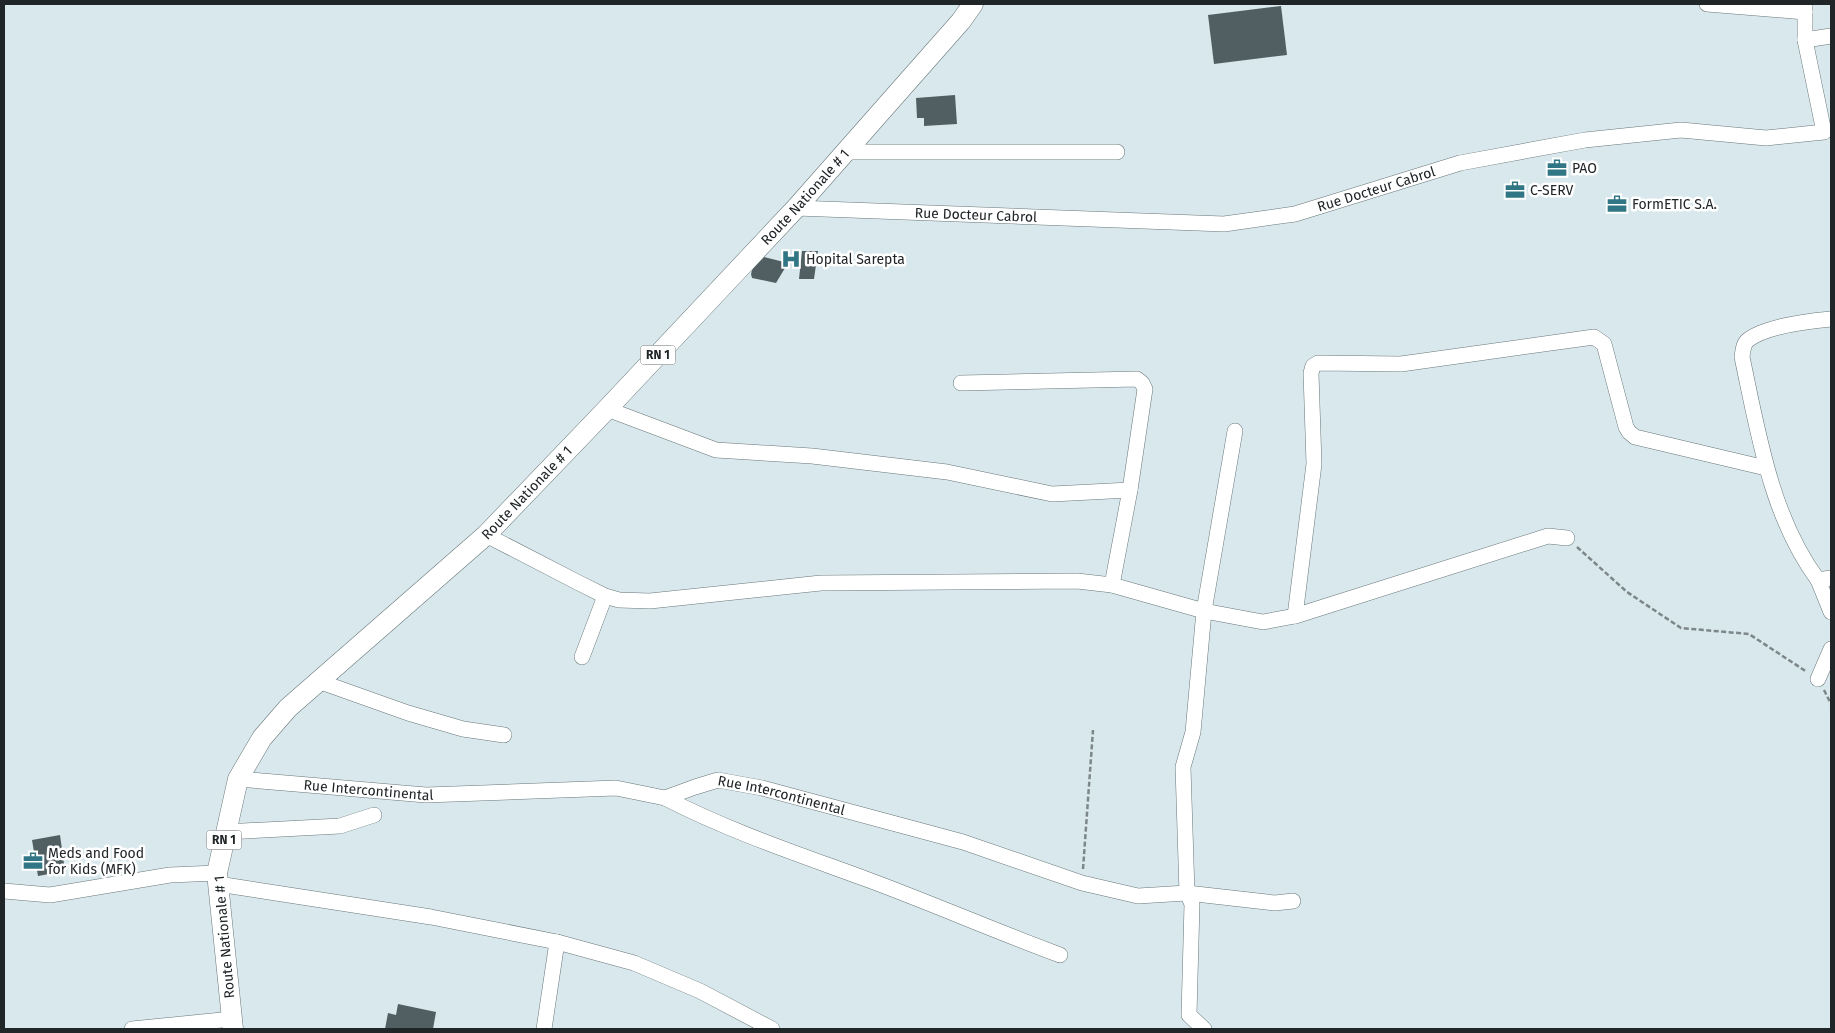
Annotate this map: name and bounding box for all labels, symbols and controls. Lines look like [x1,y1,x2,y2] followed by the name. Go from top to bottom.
[758,146,853,249] street label: Route Nationale # 1
[1546,157,1568,179] office icon: PAO
[1572,160,1597,177] place label: PAO
[1315,163,1437,216] street label: Rue Docteur Cabrol
[1504,179,1526,201] office icon: C-SERV
[1530,182,1574,199] place label: C-SERV
[1606,193,1628,215] office icon: FormETIC S.A.
[1632,196,1717,213] place label: FormETIC S.A.
[914,204,1037,226] street label: Rue Docteur Cabrol
[780,248,802,270] hospital icon: Hopital Sarepta
[806,251,905,268] place label: Hopital Sarepta
[640,346,676,364] road number: RN 1
[478,443,576,543] street label: Route Nationale # 1
[716,772,847,819] street label: Rue Intercontinental
[303,777,434,804] street label: Rue Intercontinental
[206,830,242,850] road number: RN 1
[48,845,144,878] place label: Meds and Food for Kids (MFK)
[22,850,44,872] office icon: Meds and Food for Kids (MFK)
[211,875,238,999] street label: Route Nationale # 1

